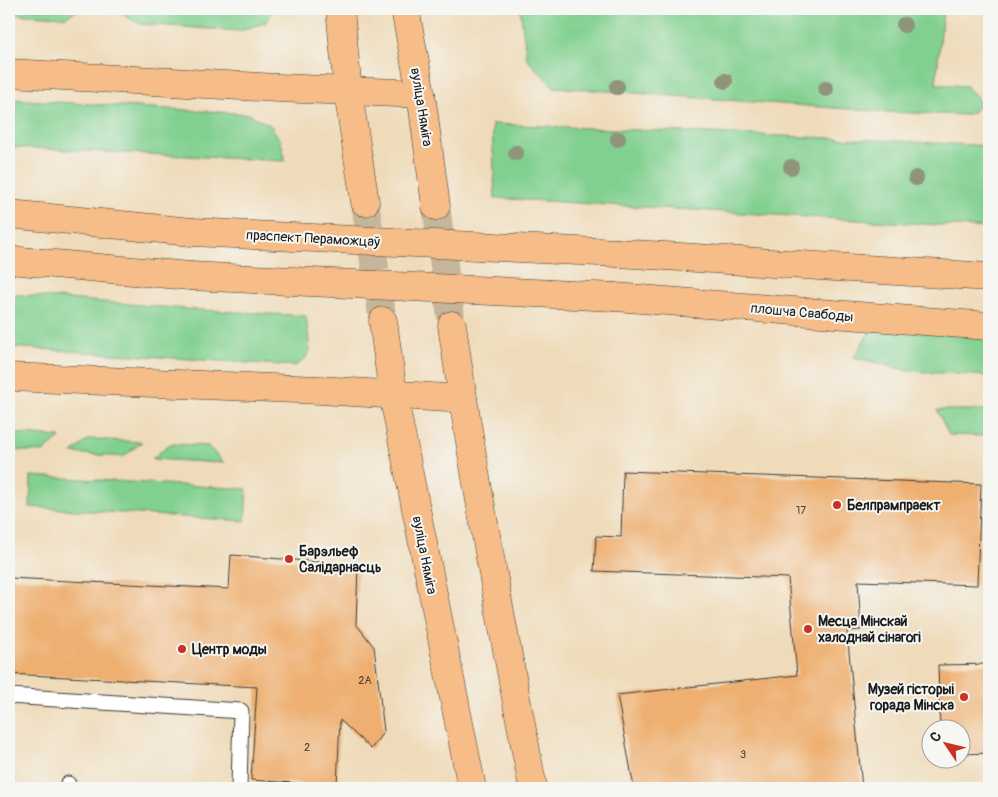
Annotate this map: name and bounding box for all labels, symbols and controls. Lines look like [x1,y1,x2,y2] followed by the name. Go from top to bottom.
[407,66,436,148] street label: вуліца Няміга
[246,227,380,250] street label: праспект Пераможцаў
[750,300,854,325] street label: плошча Свабоды
[847,497,942,514] place label: Белпрампраект
[831,499,843,511] marker: Белпрампраект
[796,504,806,517] house number: 17
[409,514,440,596] street label: вуліца Няміга
[299,543,381,576] place label: Барэльеф Салідарнасць
[283,553,295,565] marker: Барэльеф Салідарнасць
[817,613,921,646] place label: Месца Мінскай халоднай сінагогі
[802,623,814,635] marker: Месца Мінскай халоднай сінагогі
[192,641,267,658] place label: Центр моды
[176,643,188,655] marker: Центр моды
[358,674,372,687] house number: 2А
[868,681,955,714] place label: Музей гісторыі горада Мінска
[958,691,970,703] marker: Музей гісторыі горада Мінска
[920,720,970,770] north arrow
[926,728,945,745] text: С
[304,741,310,754] house number: 2
[740,748,746,761] house number: 3

